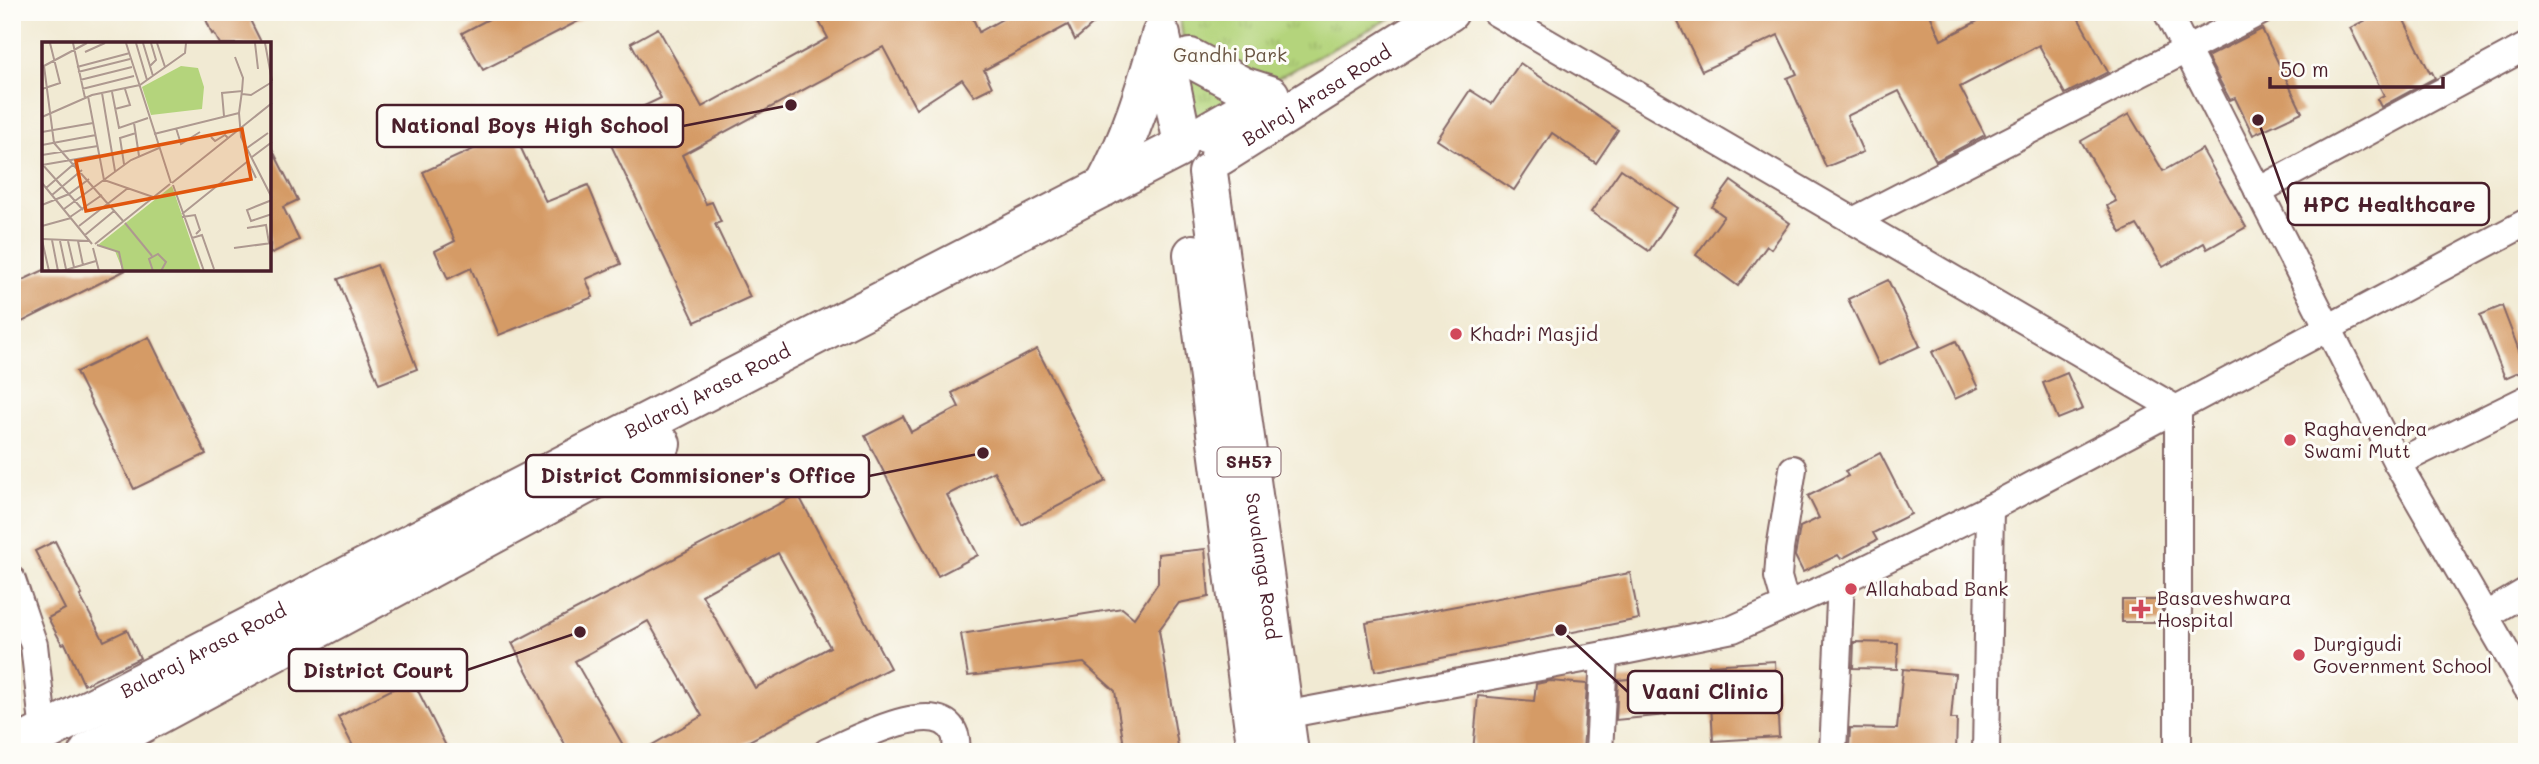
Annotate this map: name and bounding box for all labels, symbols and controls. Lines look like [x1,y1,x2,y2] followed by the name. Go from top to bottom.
[1237,39,1395,151] street label: Balraj Arasa Road
[42,42,271,271] inset map
[1173,42,1287,67] park label: Gandhi Park
[2270,46,2443,90] scale bar
[2280,55,2329,82] text: 50 m
[377,105,683,147] callout: National Boys High School
[391,111,669,139] text: National Boys High School
[2288,183,2489,225] callout: HPC Healthcare
[2303,190,2475,217] text: HPC Healthcare
[1470,321,1598,346] place label: Khadri Masjid
[1448,326,1464,342] marker: Khadri Masjid
[620,337,794,444] street label: Balaraj Arasa Road
[2304,416,2427,463] place label: Raghavendra Swami Mutt
[2282,432,2298,448] marker: Raghavendra Swami Mutt
[1218,448,1280,476] road number: SH57
[526,455,869,497] callout: District Commisioner's Office
[540,461,856,488] text: District Commisioner's Office
[1241,491,1286,641] street label: Savalanga Road
[1865,576,2008,601] place label: Allahabad Bank
[1843,581,1859,597] marker: Allahabad Bank
[2157,585,2291,632] place label: Basaveshwara Hospital
[116,597,290,703] street label: Balaraj Arasa Road
[2131,599,2151,619] marker: Basaveshwara Hospital
[2313,631,2492,678] place label: Durgigudi Government School
[2291,647,2307,663] marker: Durgigudi Government School
[289,649,467,691] callout: District Court
[303,656,453,683] text: District Court
[1628,671,1782,713] callout: Vaani Clinic
[1642,677,1768,704] text: Vaani Clinic

